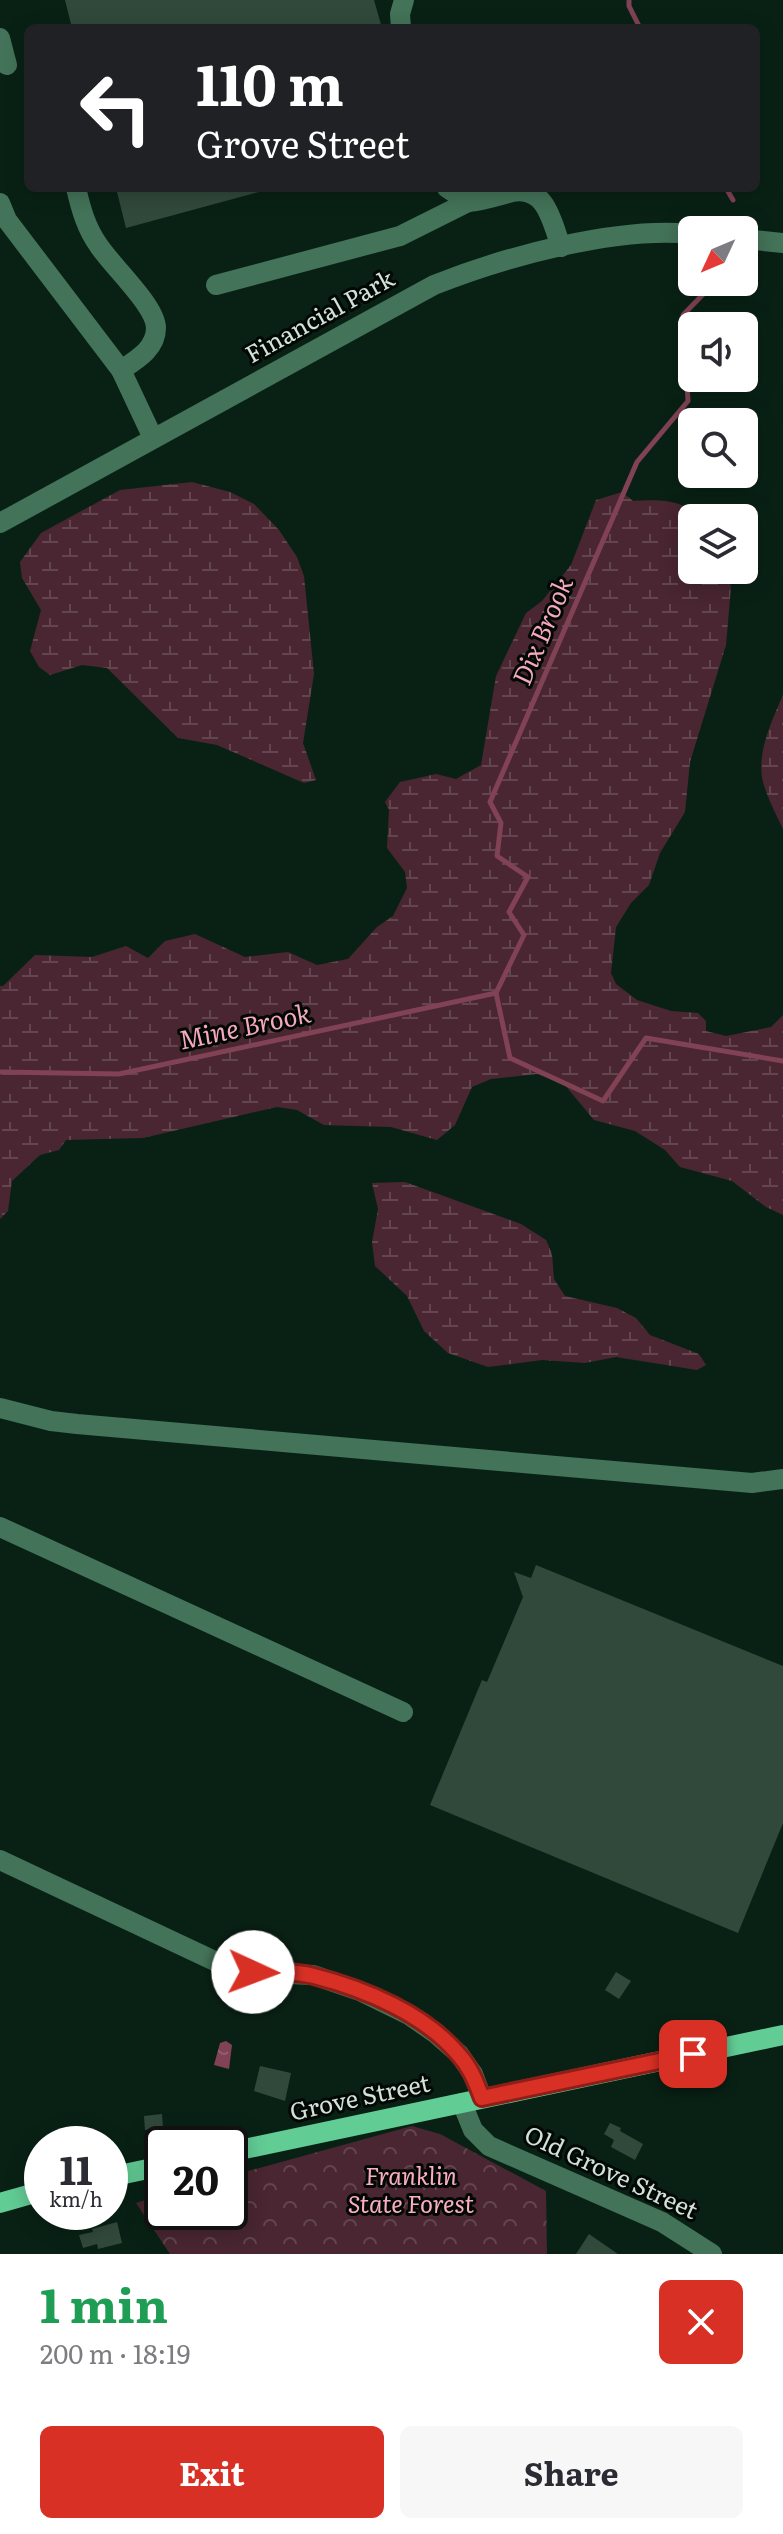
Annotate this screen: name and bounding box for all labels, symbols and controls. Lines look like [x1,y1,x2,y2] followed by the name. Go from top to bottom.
[196,40,344,123] text: 110 m
[64,56,168,160] icon: left
[196,116,410,169] text: Grove Street
[678,216,758,296] north arrow
[678,216,758,584] map controls
[238,259,400,370] street label: Financial Park
[678,312,758,392] button: sound
[678,408,758,488] button: search
[678,504,758,584] button: layers
[500,569,581,690] water label: Dix Brook
[175,991,315,1058] water label: Mine Brook
[211,1930,295,2014] position arrow
[659,2020,727,2088] pin
[671,2032,715,2076] icon: arrive
[286,2064,433,2127] street label: Grove Street
[520,2115,705,2226] street label: Old Grove Street
[144,2126,248,2230] speed limit sign: 20
[59,2138,93,2197] text: 11
[348,2157,474,2220] park label: Franklin State Forest
[49,2183,103,2213] text: km/h
[40,2267,168,2338] text: 1 min
[659,2280,743,2364] button: close
[40,2333,190,2372] text: 200 m · 18:19
[40,2426,384,2518] button: Exit
[400,2426,743,2518] button: Share

